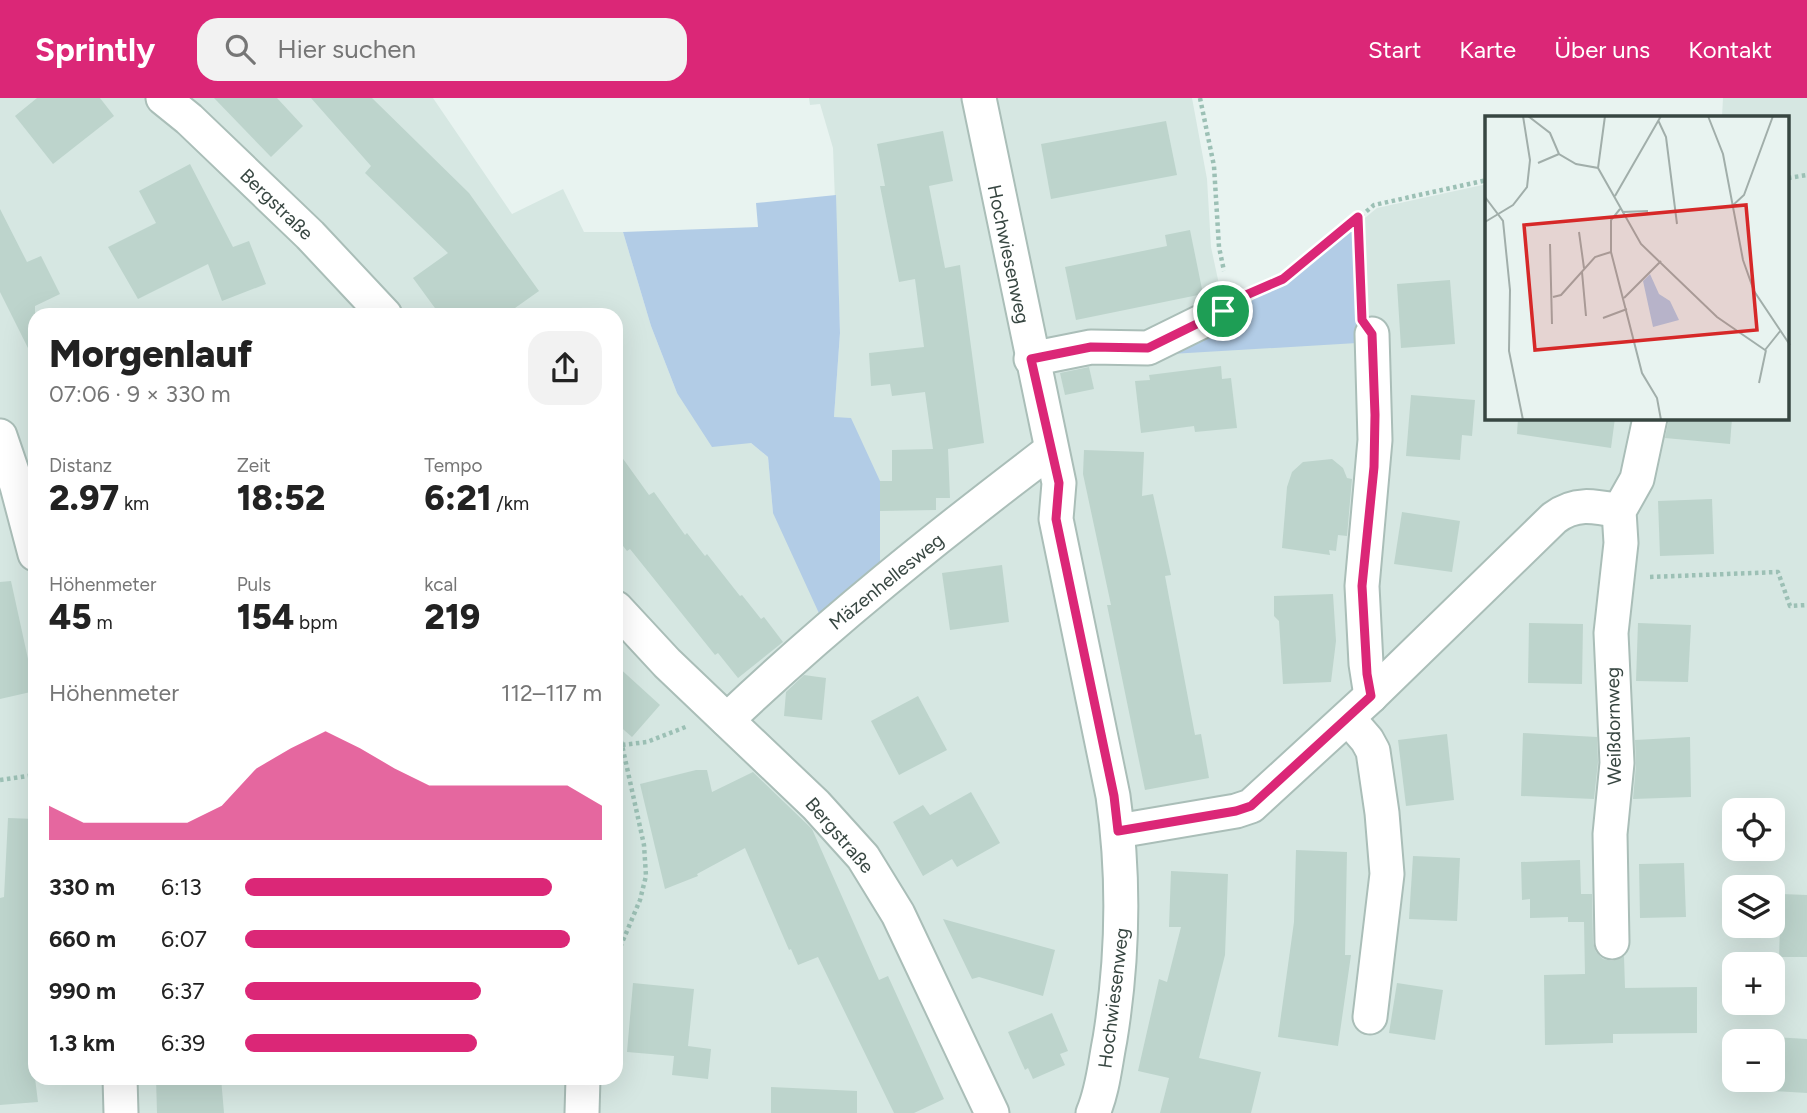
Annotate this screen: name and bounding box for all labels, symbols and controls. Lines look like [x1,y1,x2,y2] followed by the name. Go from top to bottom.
[197,18,687,81] search box
[35,30,155,69] text: Sprintly
[221,30,259,68] icon: search
[277,33,416,65] text: Hier suchen
[1368,35,1421,64] text: Start
[1459,35,1516,64] text: Karte
[1554,35,1650,64] text: Über uns
[1688,35,1772,64] text: Kontakt
[1485,116,1790,420] inset map
[235,164,318,245] street label: Bergstraße
[983,182,1034,326] street label: Hochwiesenweg
[1193,281,1253,341] pin
[1204,292,1242,330] icon: arrive
[49,331,253,377] text: Morgenlauf
[528,331,602,405] button: share
[49,380,231,408] text: 07:06 · 9 × 330 m
[49,454,112,477] text: Distanz
[237,454,271,477] text: Zeit
[424,454,482,477] text: Tempo
[49,477,119,519] text: 2.97
[237,477,325,519] text: 18:52
[424,477,492,519] text: 6:21
[119,492,149,515] text: km
[492,492,529,515] text: /km
[824,528,948,635] street label: Mäzenhellesweg
[49,573,156,596] text: Höhenmeter
[237,573,271,596] text: Puls
[424,573,458,596] text: kcal
[49,596,92,638] text: 45
[237,596,294,638] text: 154
[424,596,480,638] text: 219
[92,611,113,634] text: m
[294,611,338,634] text: bpm
[1601,667,1626,785] street label: Weißdornweg
[49,679,179,707] text: Höhenmeter
[501,679,602,707] text: 112–117 m
[801,793,879,878] street label: Bergstraße
[1722,798,1785,1092] map controls
[1722,798,1785,861] button: locate
[49,873,115,901] text: 330 m
[161,873,202,901] text: 6:13
[1722,875,1785,938] button: layers
[49,925,116,953] text: 660 m
[161,925,207,953] text: 6:07
[1093,926,1134,1070] street label: Hochwiesenweg
[1722,952,1785,1015] button: +
[49,977,116,1005] text: 990 m
[161,977,205,1005] text: 6:37
[49,1029,115,1057] text: 1.3 km
[161,1029,205,1057] text: 6:39
[1722,1029,1785,1092] button: −

